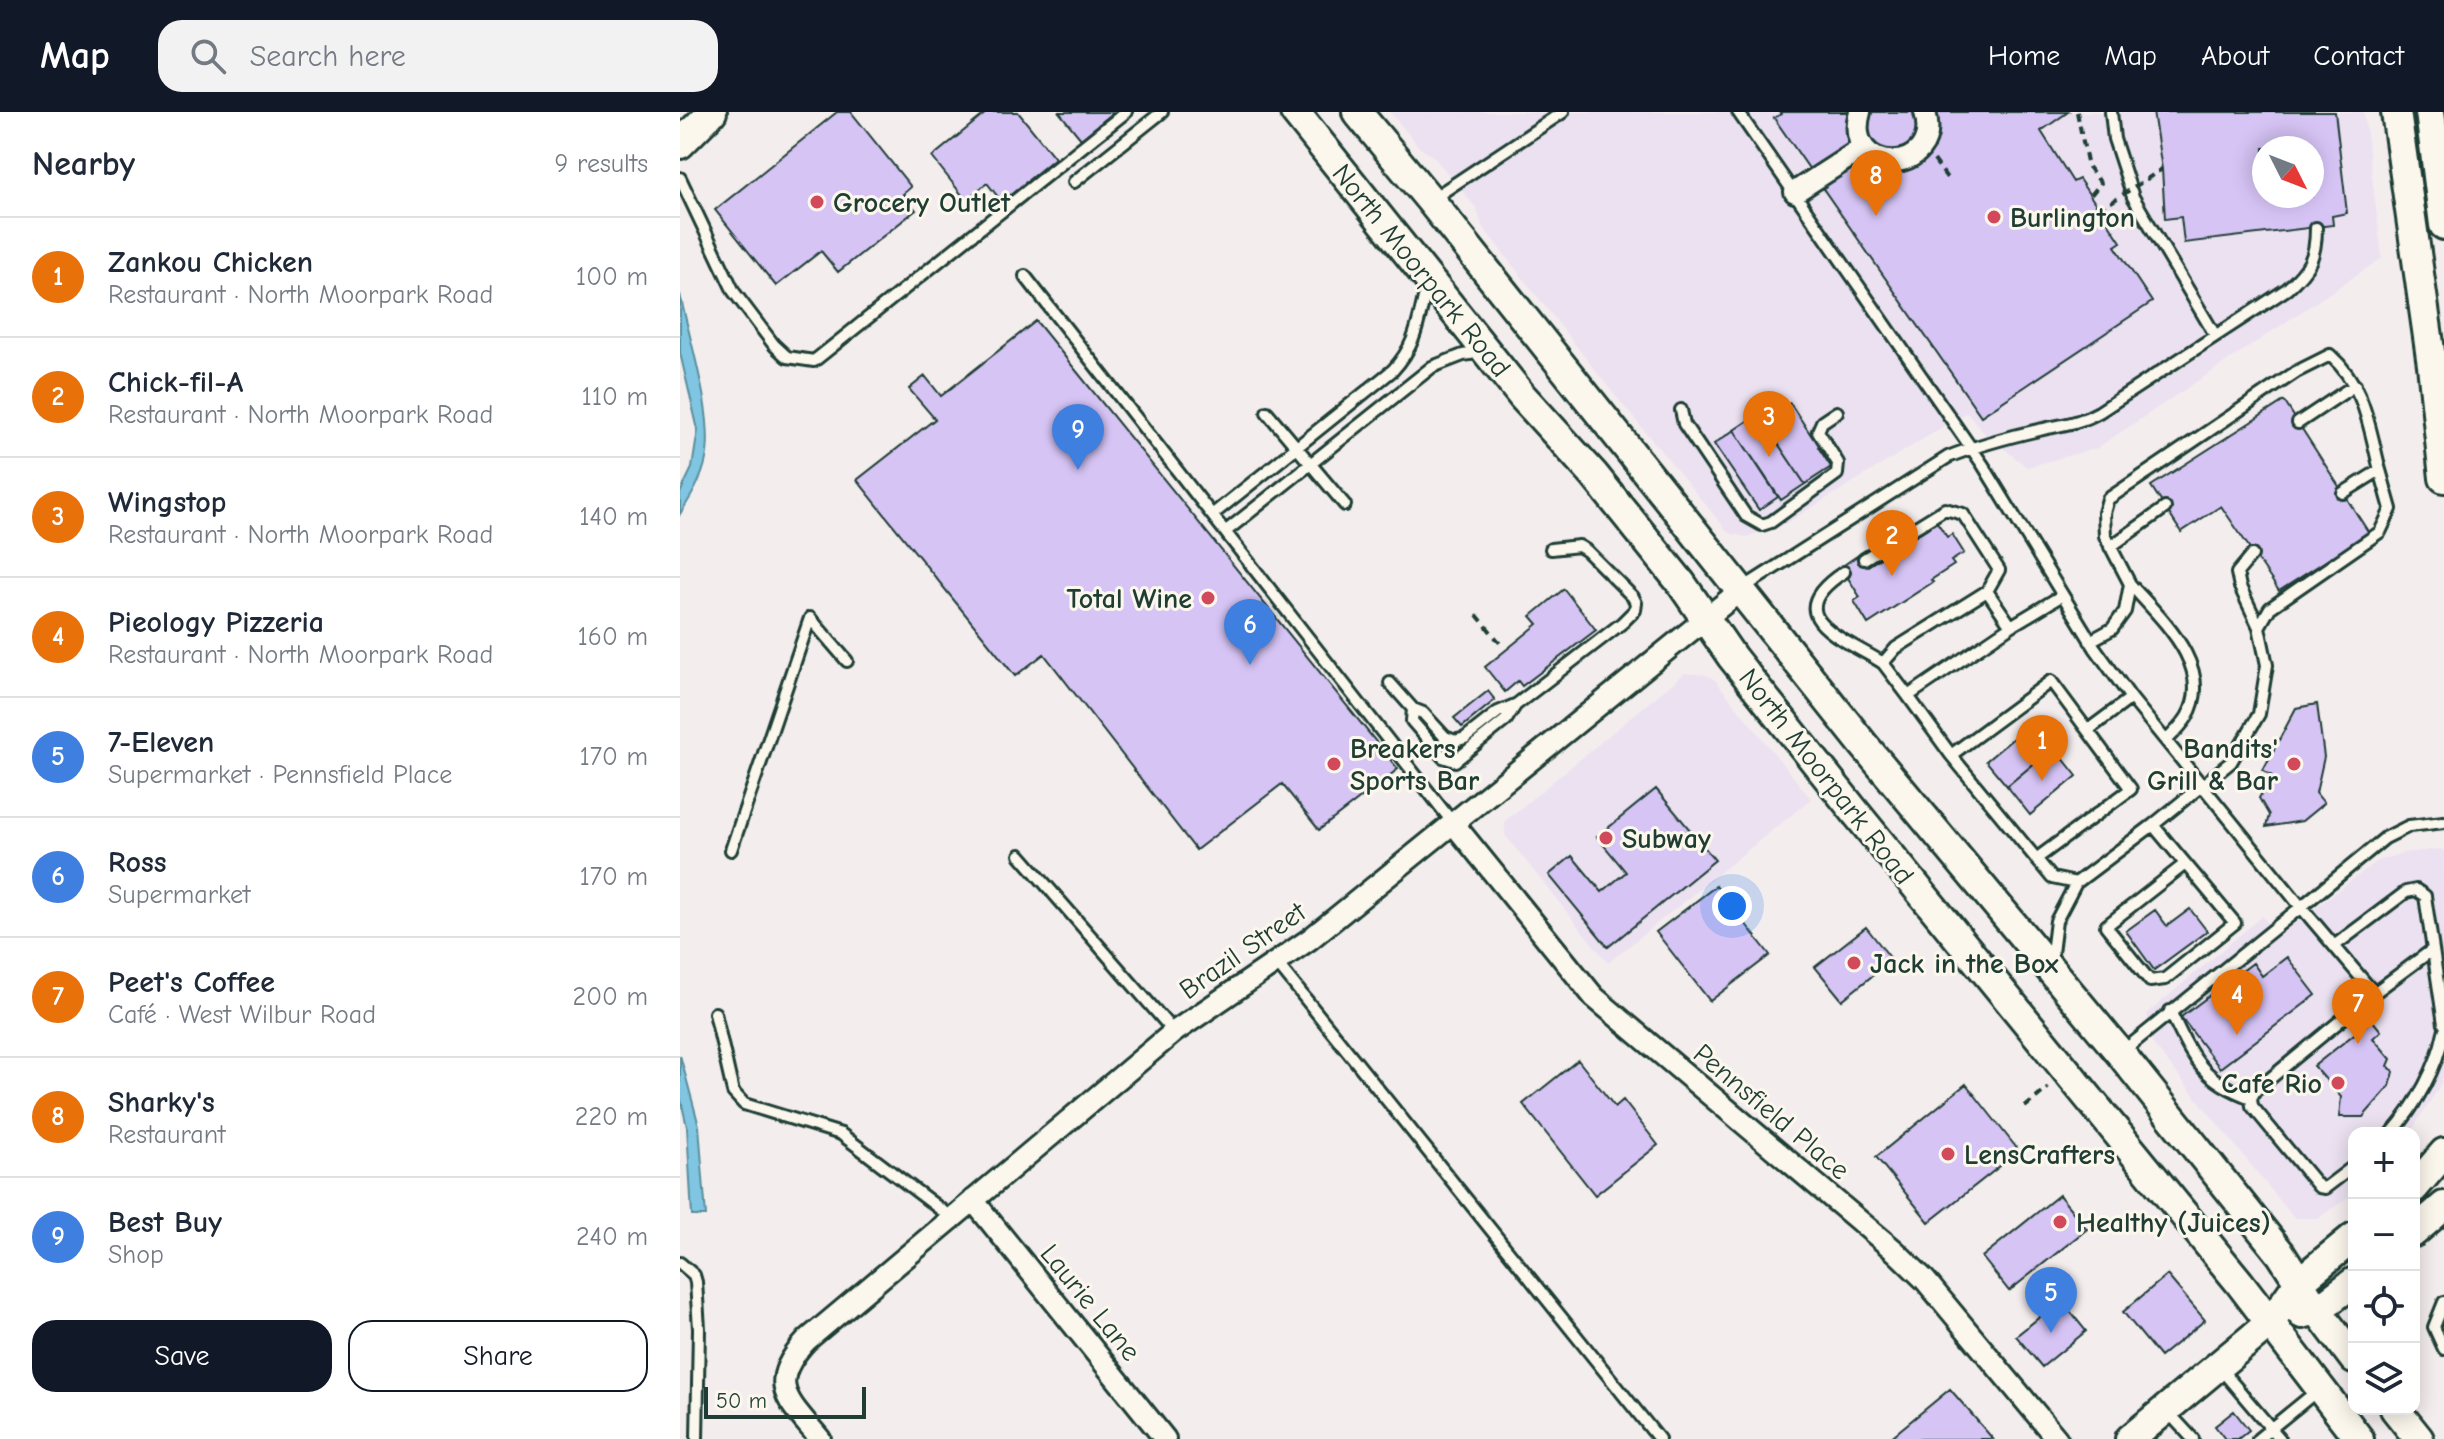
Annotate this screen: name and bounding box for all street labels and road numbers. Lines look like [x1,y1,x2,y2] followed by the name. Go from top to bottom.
[1325,158,1517,384] street label: North Moorpark Road
[1732,662,1920,891] street label: North Moorpark Road
[1173,895,1313,1006] street label: Brazil Street
[1687,1037,1856,1186] street label: Pennsfield Place
[1034,1238,1147,1367] street label: Laurie Lane

